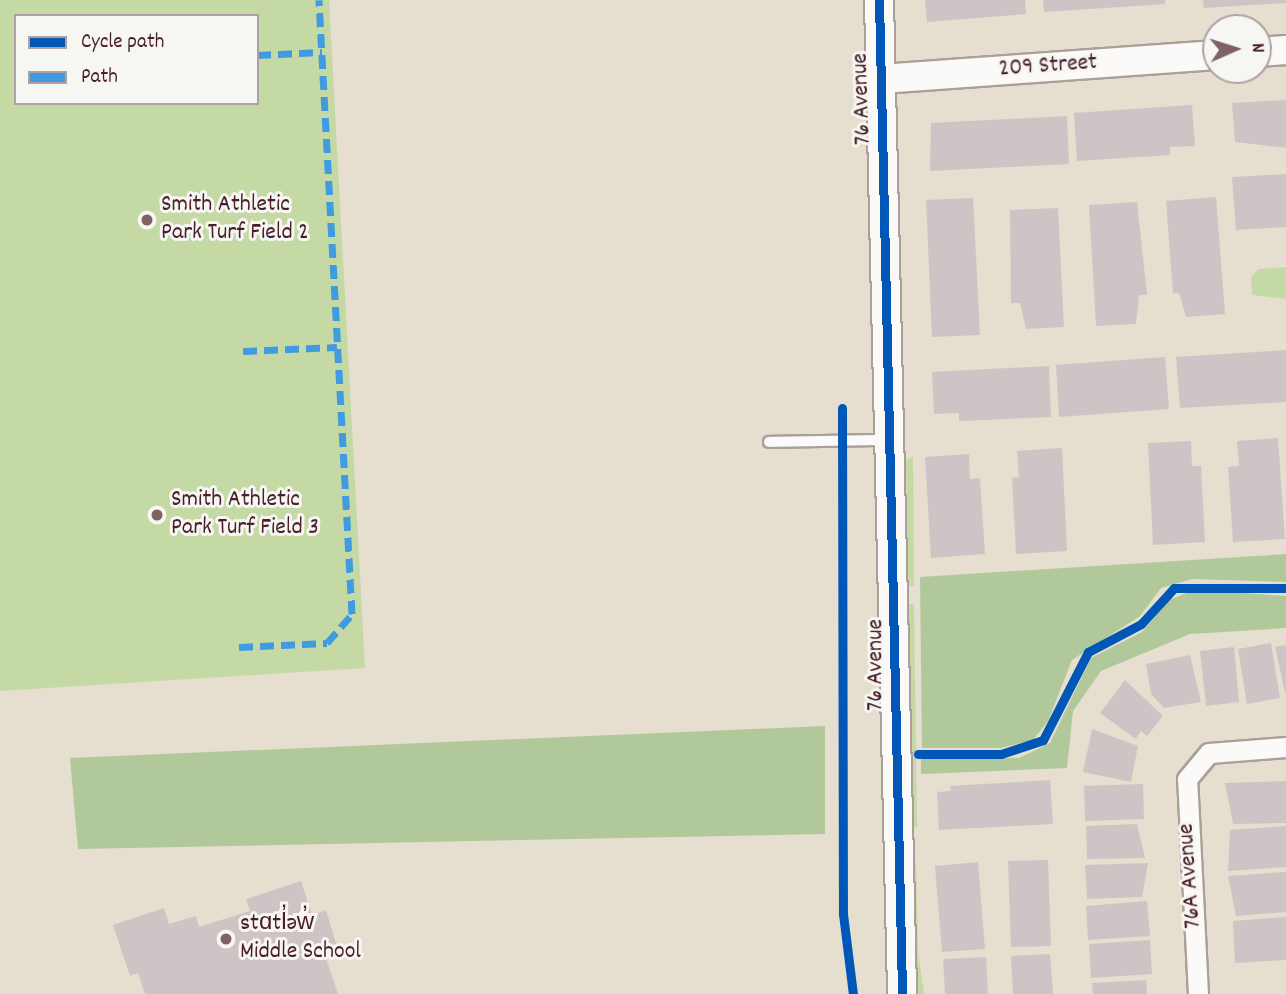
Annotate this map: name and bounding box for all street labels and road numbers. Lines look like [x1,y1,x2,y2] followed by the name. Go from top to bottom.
[998,49,1098,85] street label: 209 Street
[847,52,879,146] street label: 76 Avenue
[863,619,891,711] street label: 76 Avenue
[1173,823,1209,929] street label: 76A Avenue

